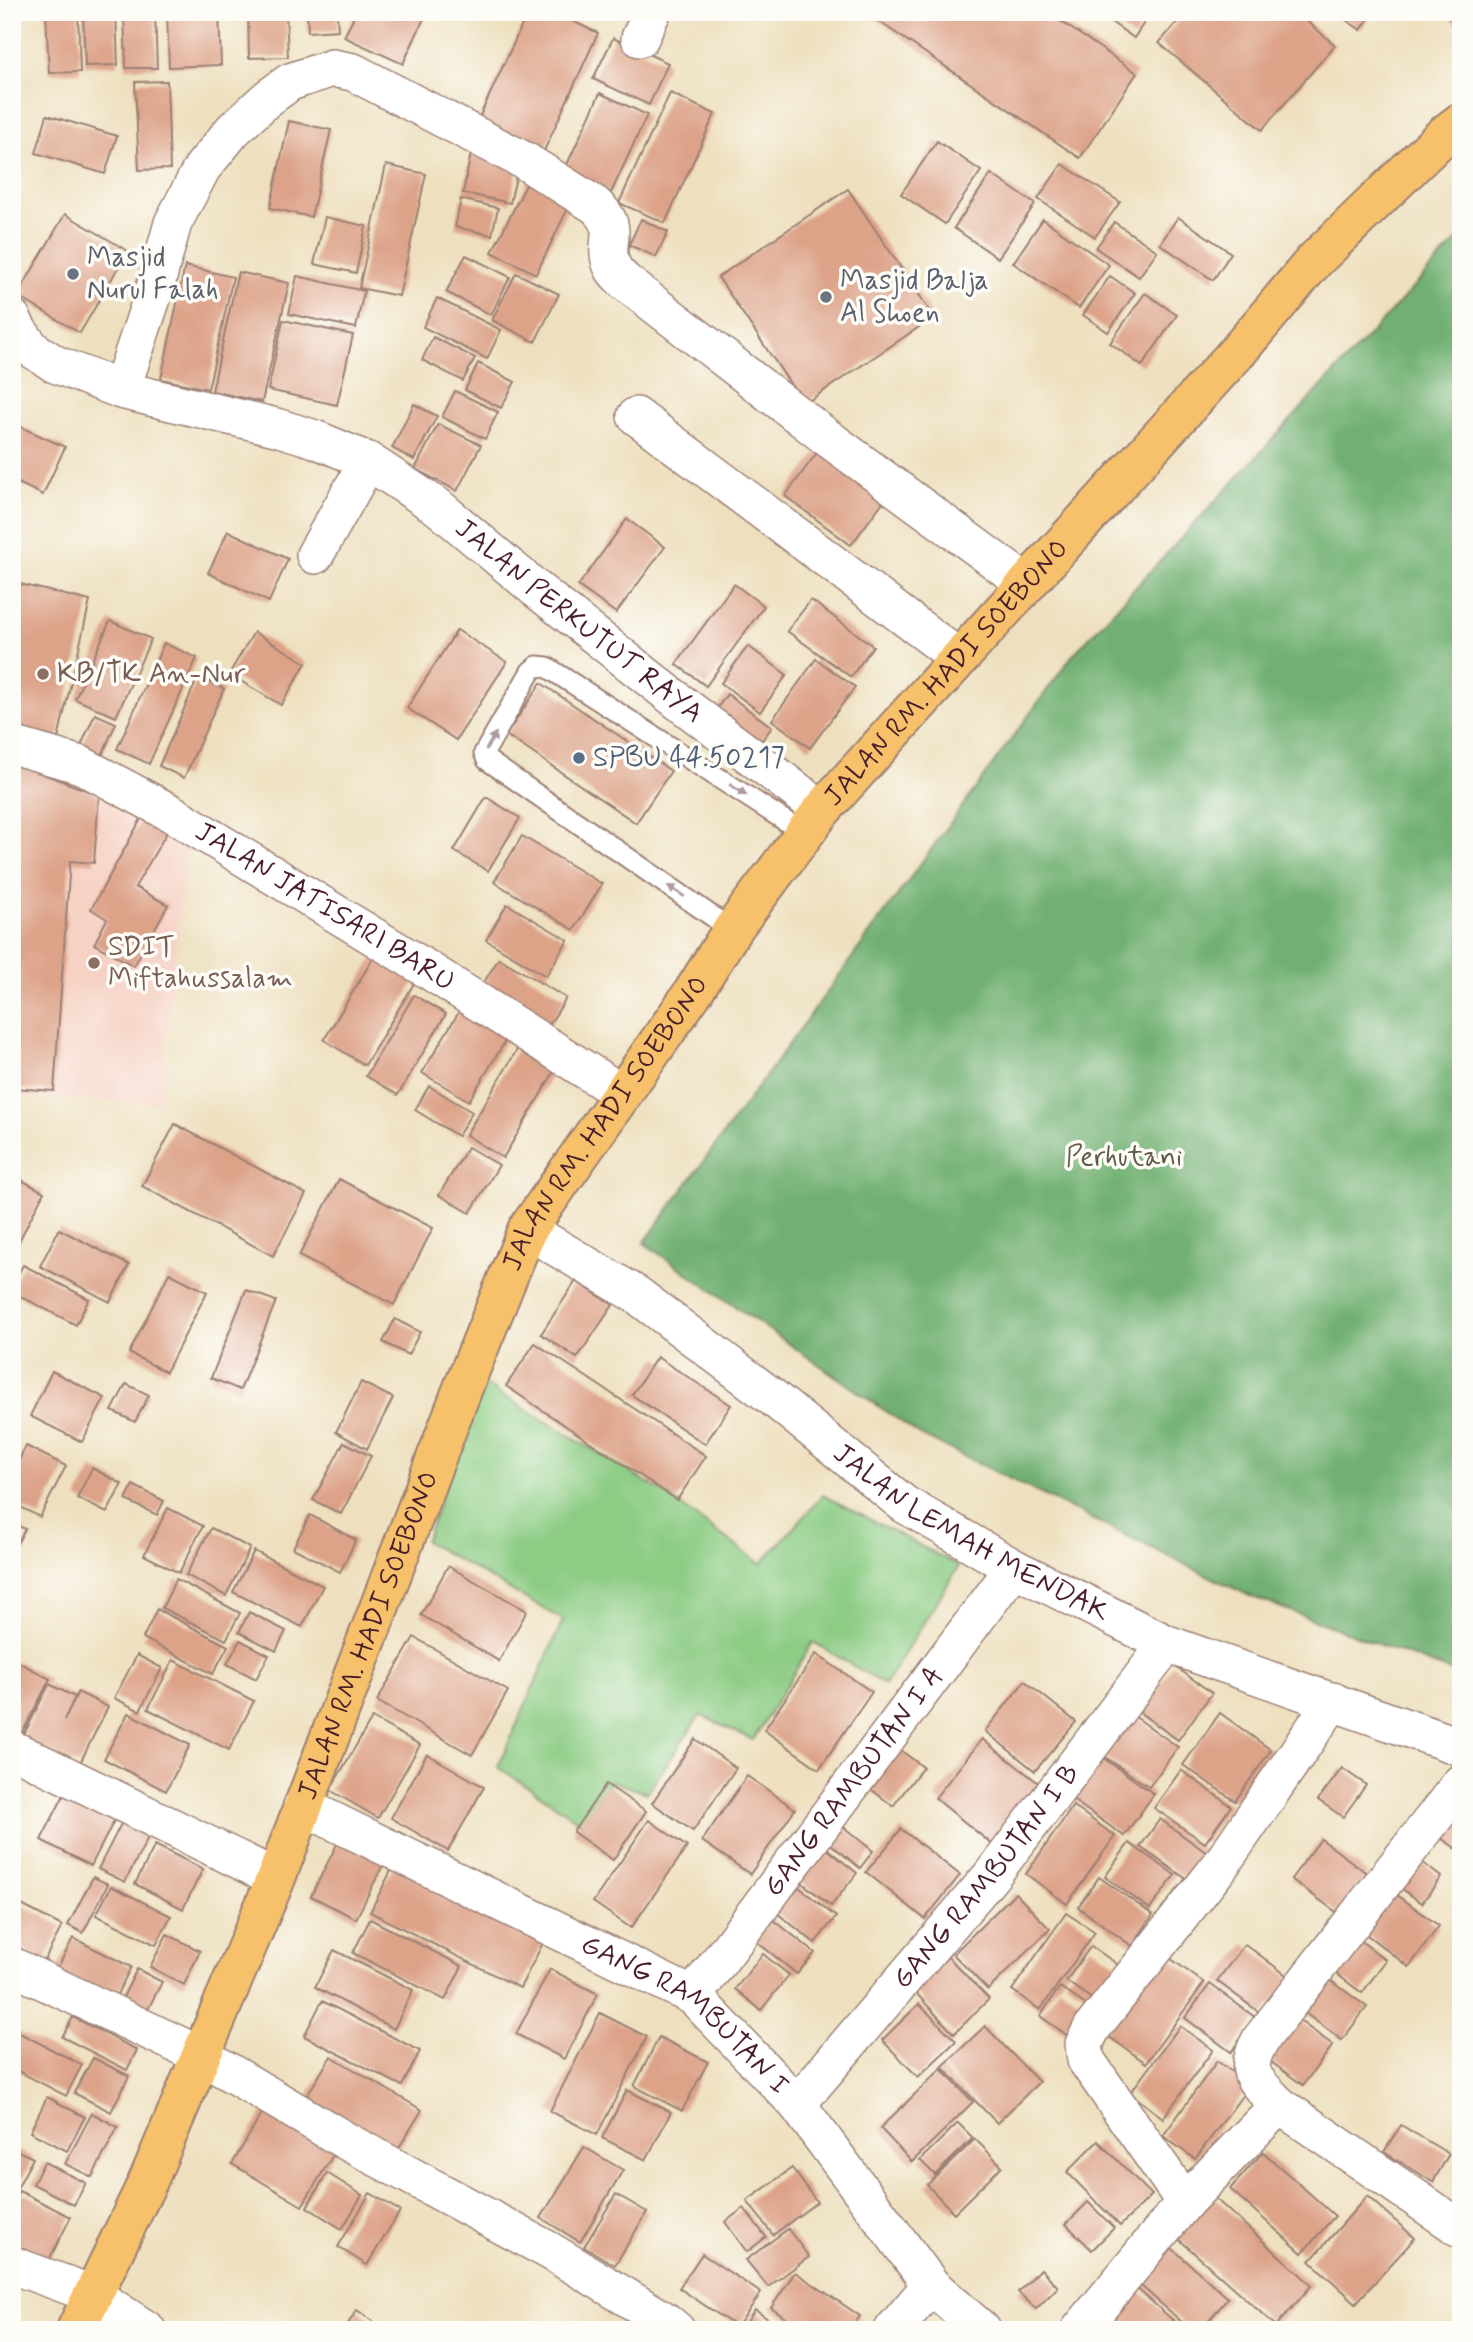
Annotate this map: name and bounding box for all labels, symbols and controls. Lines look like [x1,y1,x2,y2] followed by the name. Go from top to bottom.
[87,240,219,309] place label: Masjid Nurul Falah
[840,263,989,332] place label: Masjid Balja Al Shoen
[65,266,81,282] marker: Masjid Nurul Falah
[818,289,834,305] marker: Masjid Balja Al Shoen
[447,510,711,732] street label: JALAN PERKUTUT RAYA
[816,531,1077,814] street label: JALAN RM. HADI SOEBONO
[57,656,246,693] place label: KB/TK An-Nur
[35,666,51,682] marker: KB/TK An-Nur
[485,731,497,750] one-way arrow
[593,740,785,777] place label: SPBU 44.50217
[571,750,587,766] marker: SPBU 44.50217
[728,784,748,797] one-way arrow
[188,813,462,1000] street label: JALAN JATISARI BARU
[667,884,685,898] one-way arrow
[108,929,293,998] place label: SDIT Miftahussalam
[86,955,102,971] marker: SDIT Miftahussalam
[494,969,717,1276] street label: JALAN RM. HADI SOEBONO
[1066,1139,1182,1176] park label: Perhutani
[825,1435,1115,1631] street label: JALAN LEMAH MENDAK
[289,1466,448,1805] street label: JALAN RM. HADI SOEBONO
[755,1659,952,1904] street label: GANG RAMBUTAN I A
[884,1757,1088,1997] street label: GANG RAMBUTAN I B
[575,1926,797,2103] street label: GANG RAMBUTAN I

